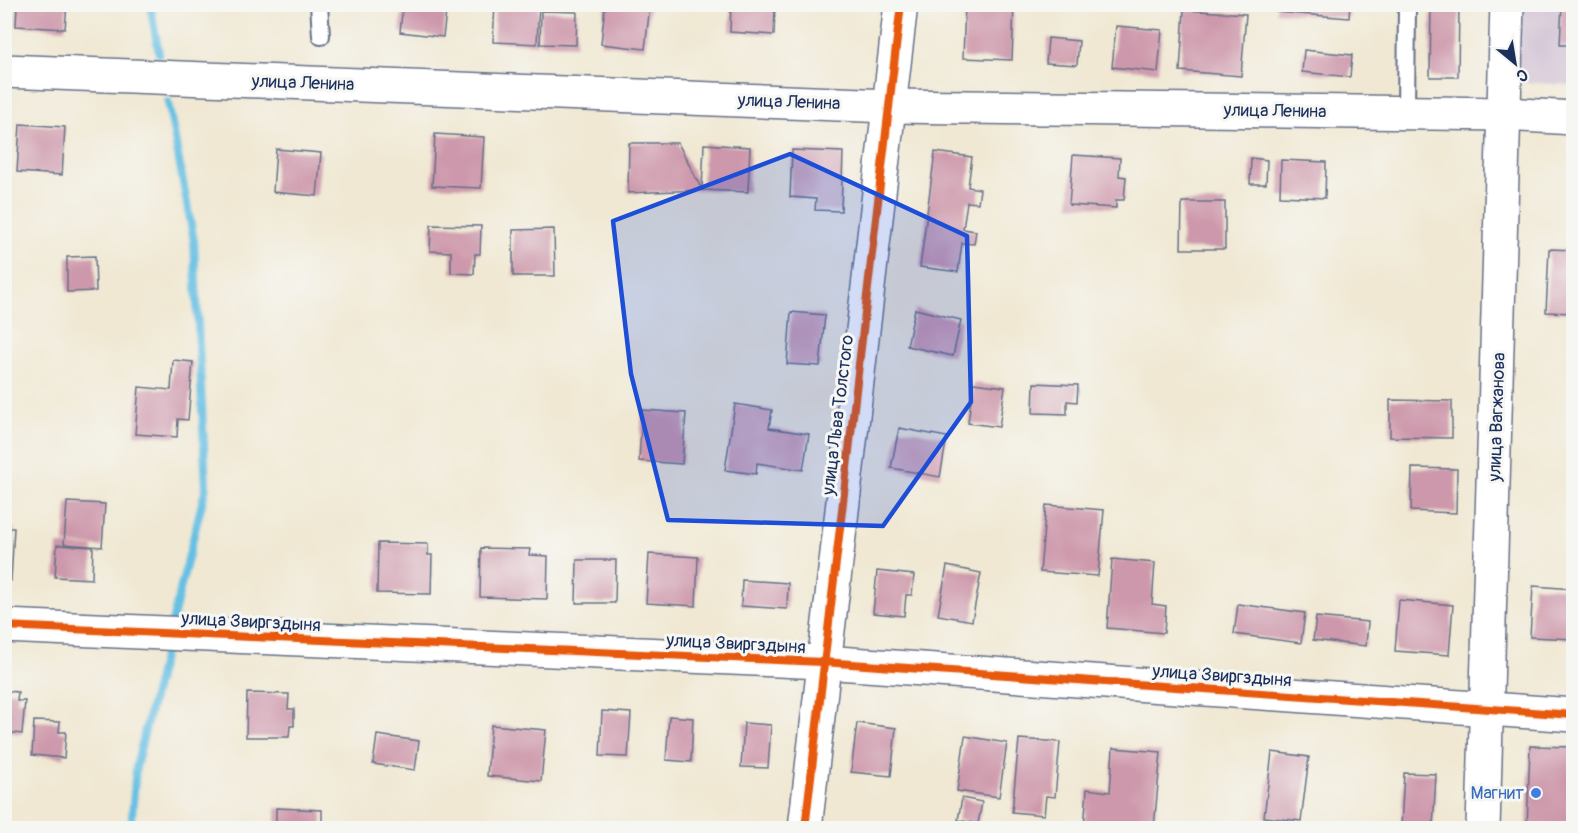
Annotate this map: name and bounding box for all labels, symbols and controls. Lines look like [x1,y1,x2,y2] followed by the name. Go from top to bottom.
[1485,33,1545,93] north arrow
[1513,64,1531,86] text: С
[250,70,355,96] street label: улица Ленина
[736,89,841,115] street label: улица Ленина
[1222,99,1327,123] street label: улица Ленина
[817,333,859,497] street label: улица Льва Толстого
[1483,352,1511,483] street label: улица Вагжанова
[180,607,321,637] street label: улица Звиргздыня
[665,629,806,659] street label: улица Звиргздыня
[1151,660,1292,692] street label: улица Звиргздыня
[1471,782,1524,805] place label: Магнит
[1529,786,1543,800] marker: Магнит

